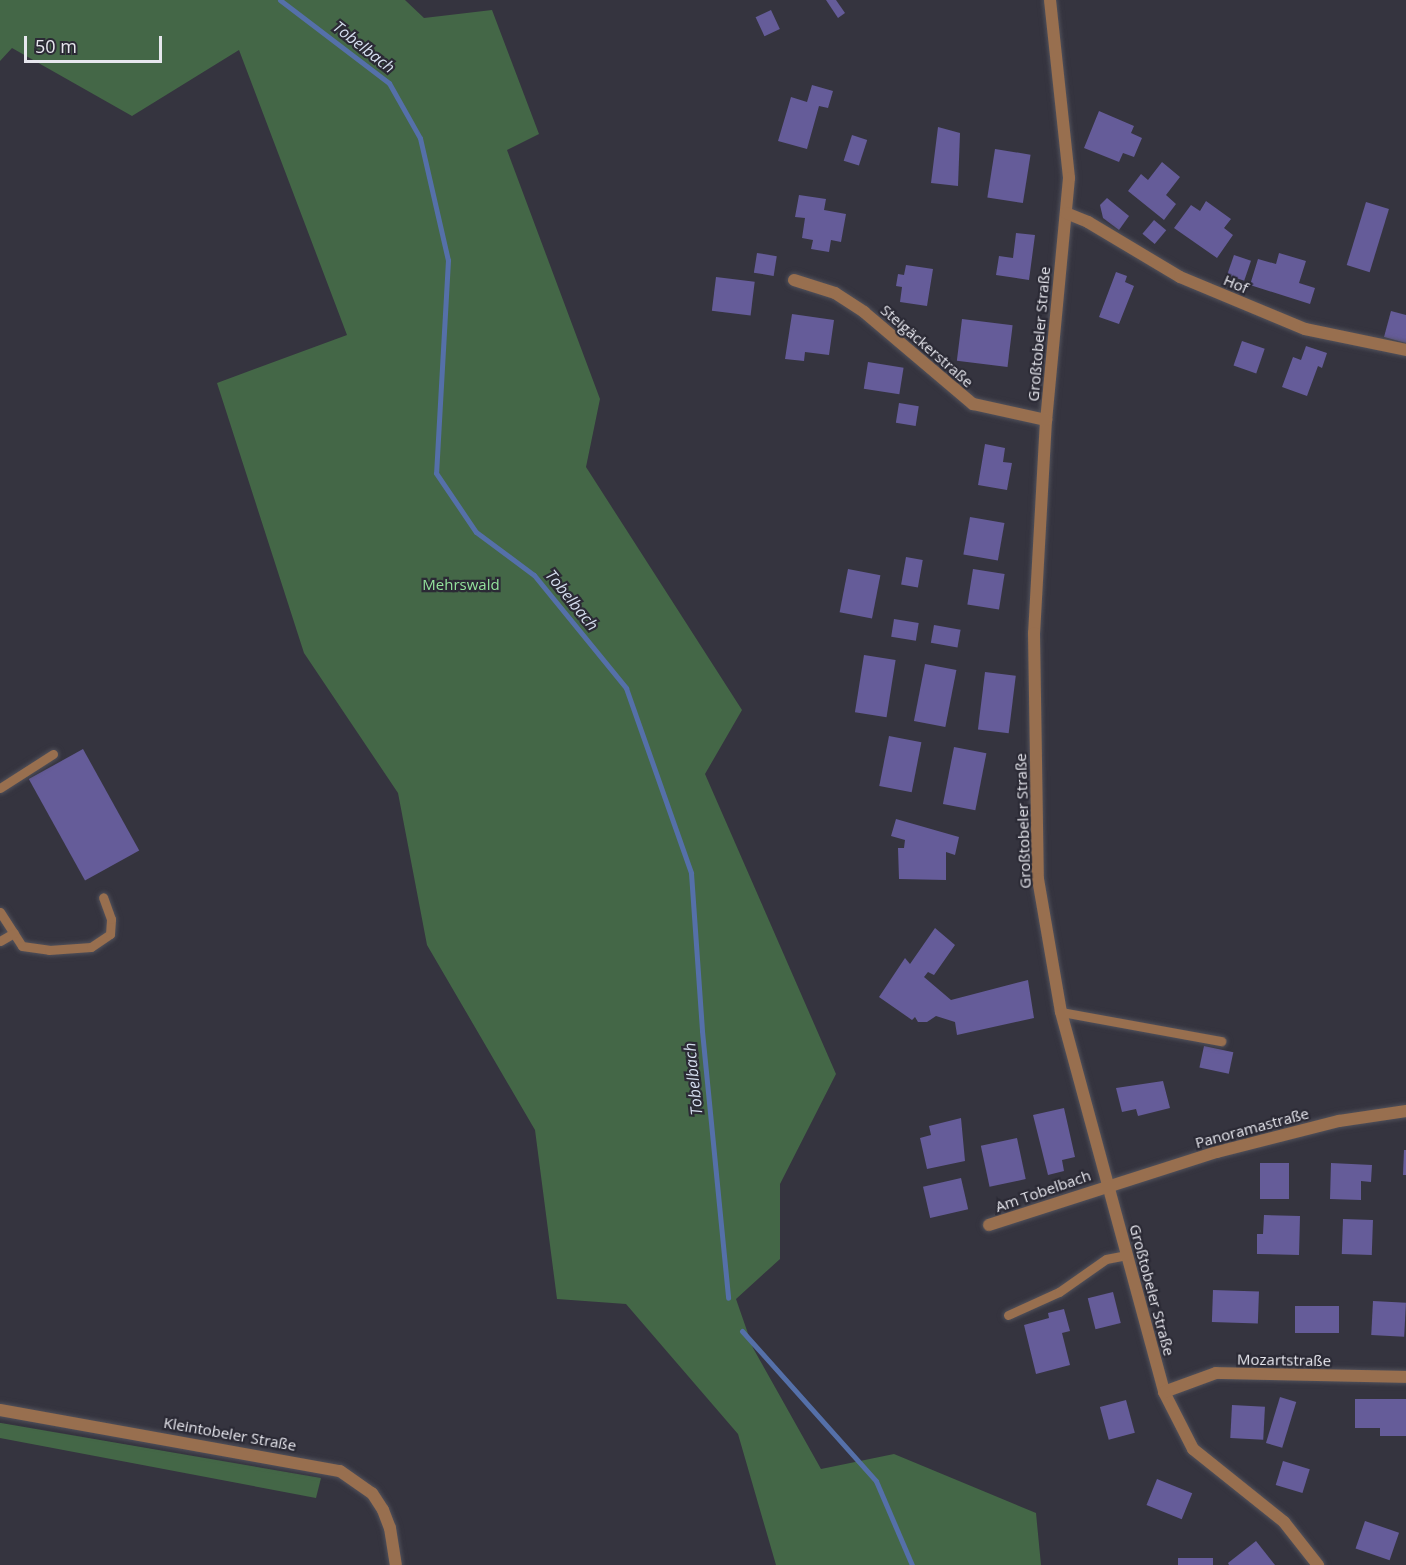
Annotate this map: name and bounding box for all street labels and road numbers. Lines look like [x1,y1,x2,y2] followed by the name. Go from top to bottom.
[1024,266,1054,402] street label: Großtobeler Straße
[1221,271,1251,297] street label: Hof
[877,301,977,391] street label: Steigäckerstraße
[1012,753,1034,889] street label: Großtobeler Straße
[1193,1104,1311,1152] street label: Panoramastraße
[993,1166,1093,1216] street label: Am Tobelbach
[1126,1222,1178,1358] street label: Großtobeler Straße
[1237,1350,1331,1370] street label: Mozartstraße
[162,1413,298,1455] street label: Kleintobeler Straße

